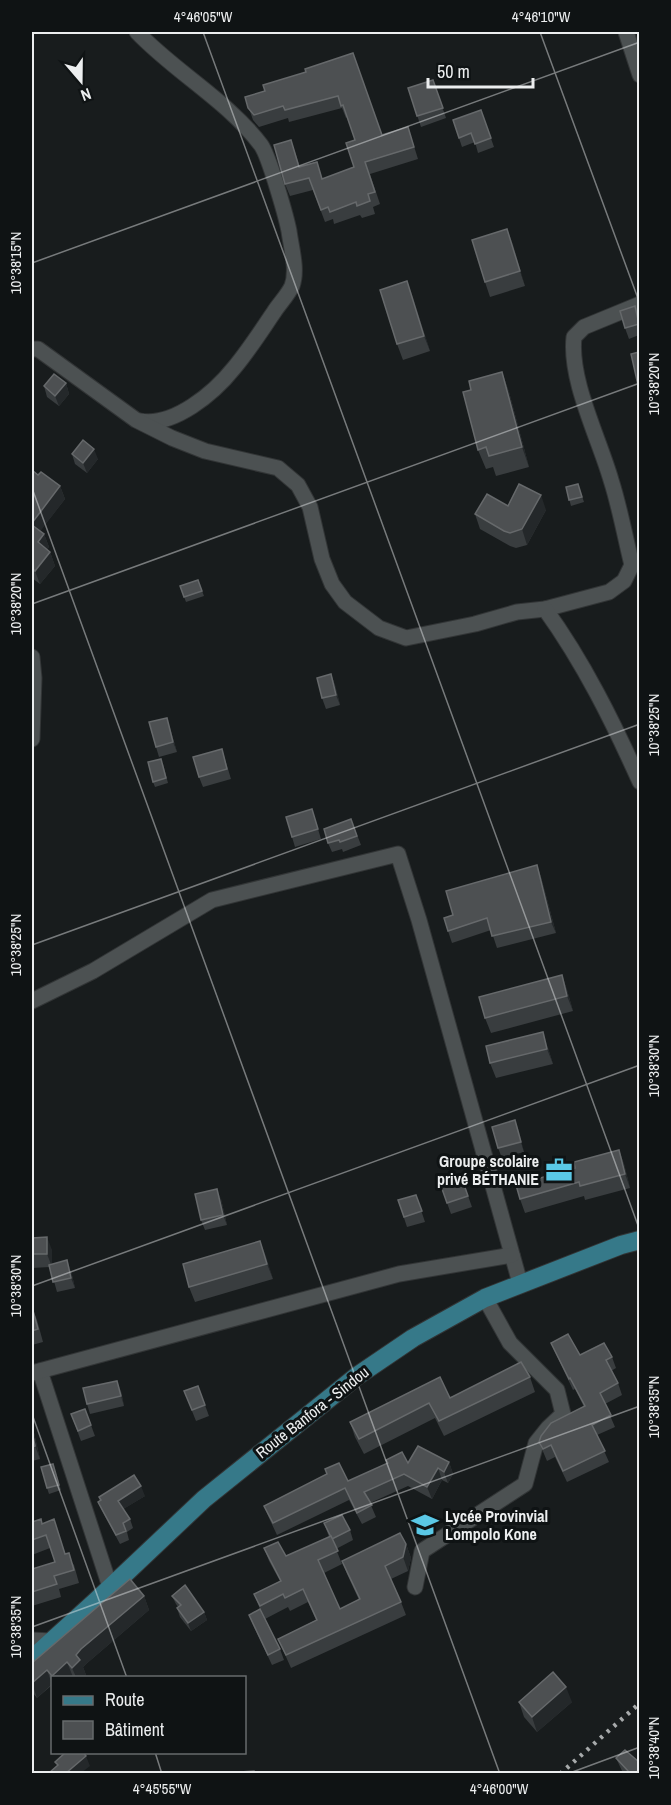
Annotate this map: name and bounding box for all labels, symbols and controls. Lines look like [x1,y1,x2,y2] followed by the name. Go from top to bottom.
[174,6,233,27] text: 4°46'05"W
[512,6,571,27] text: 4°46'10"W
[51,51,111,111] north arrow
[428,51,533,89] scale bar
[437,59,470,84] text: 50 m
[78,83,94,107] text: N
[5,232,26,294] text: 10°38'15"N
[643,353,664,415] text: 10°38'20"N
[5,573,26,635] text: 10°38'20"N
[643,694,664,756] text: 10°38'25"N
[5,914,26,976] text: 10°38'25"N
[643,1035,664,1097] text: 10°38'30"N
[437,1150,539,1190] place label: Groupe scolaire privé BÉTHANIE
[544,1155,574,1185] office icon: Groupe scolaire privé BÉTHANIE
[5,1255,26,1317] text: 10°38'30"N
[251,1361,373,1463] street label: Route Banfora - Sindou
[643,1376,664,1438] text: 10°38'35"N
[445,1505,548,1545] place label: Lycée Provinvial Lompolo Kone
[410,1510,440,1540] school or university icon: Lycée Provinvial Lompolo Kone
[5,1596,26,1658] text: 10°38'35"N
[51,1676,246,1754] legend
[105,1687,144,1712] text: Route
[105,1717,164,1742] text: Bâtiment
[643,1717,664,1779] text: 10°38'40"N
[133,1778,192,1799] text: 4°45'55"W
[470,1778,529,1799] text: 4°46'00"W

